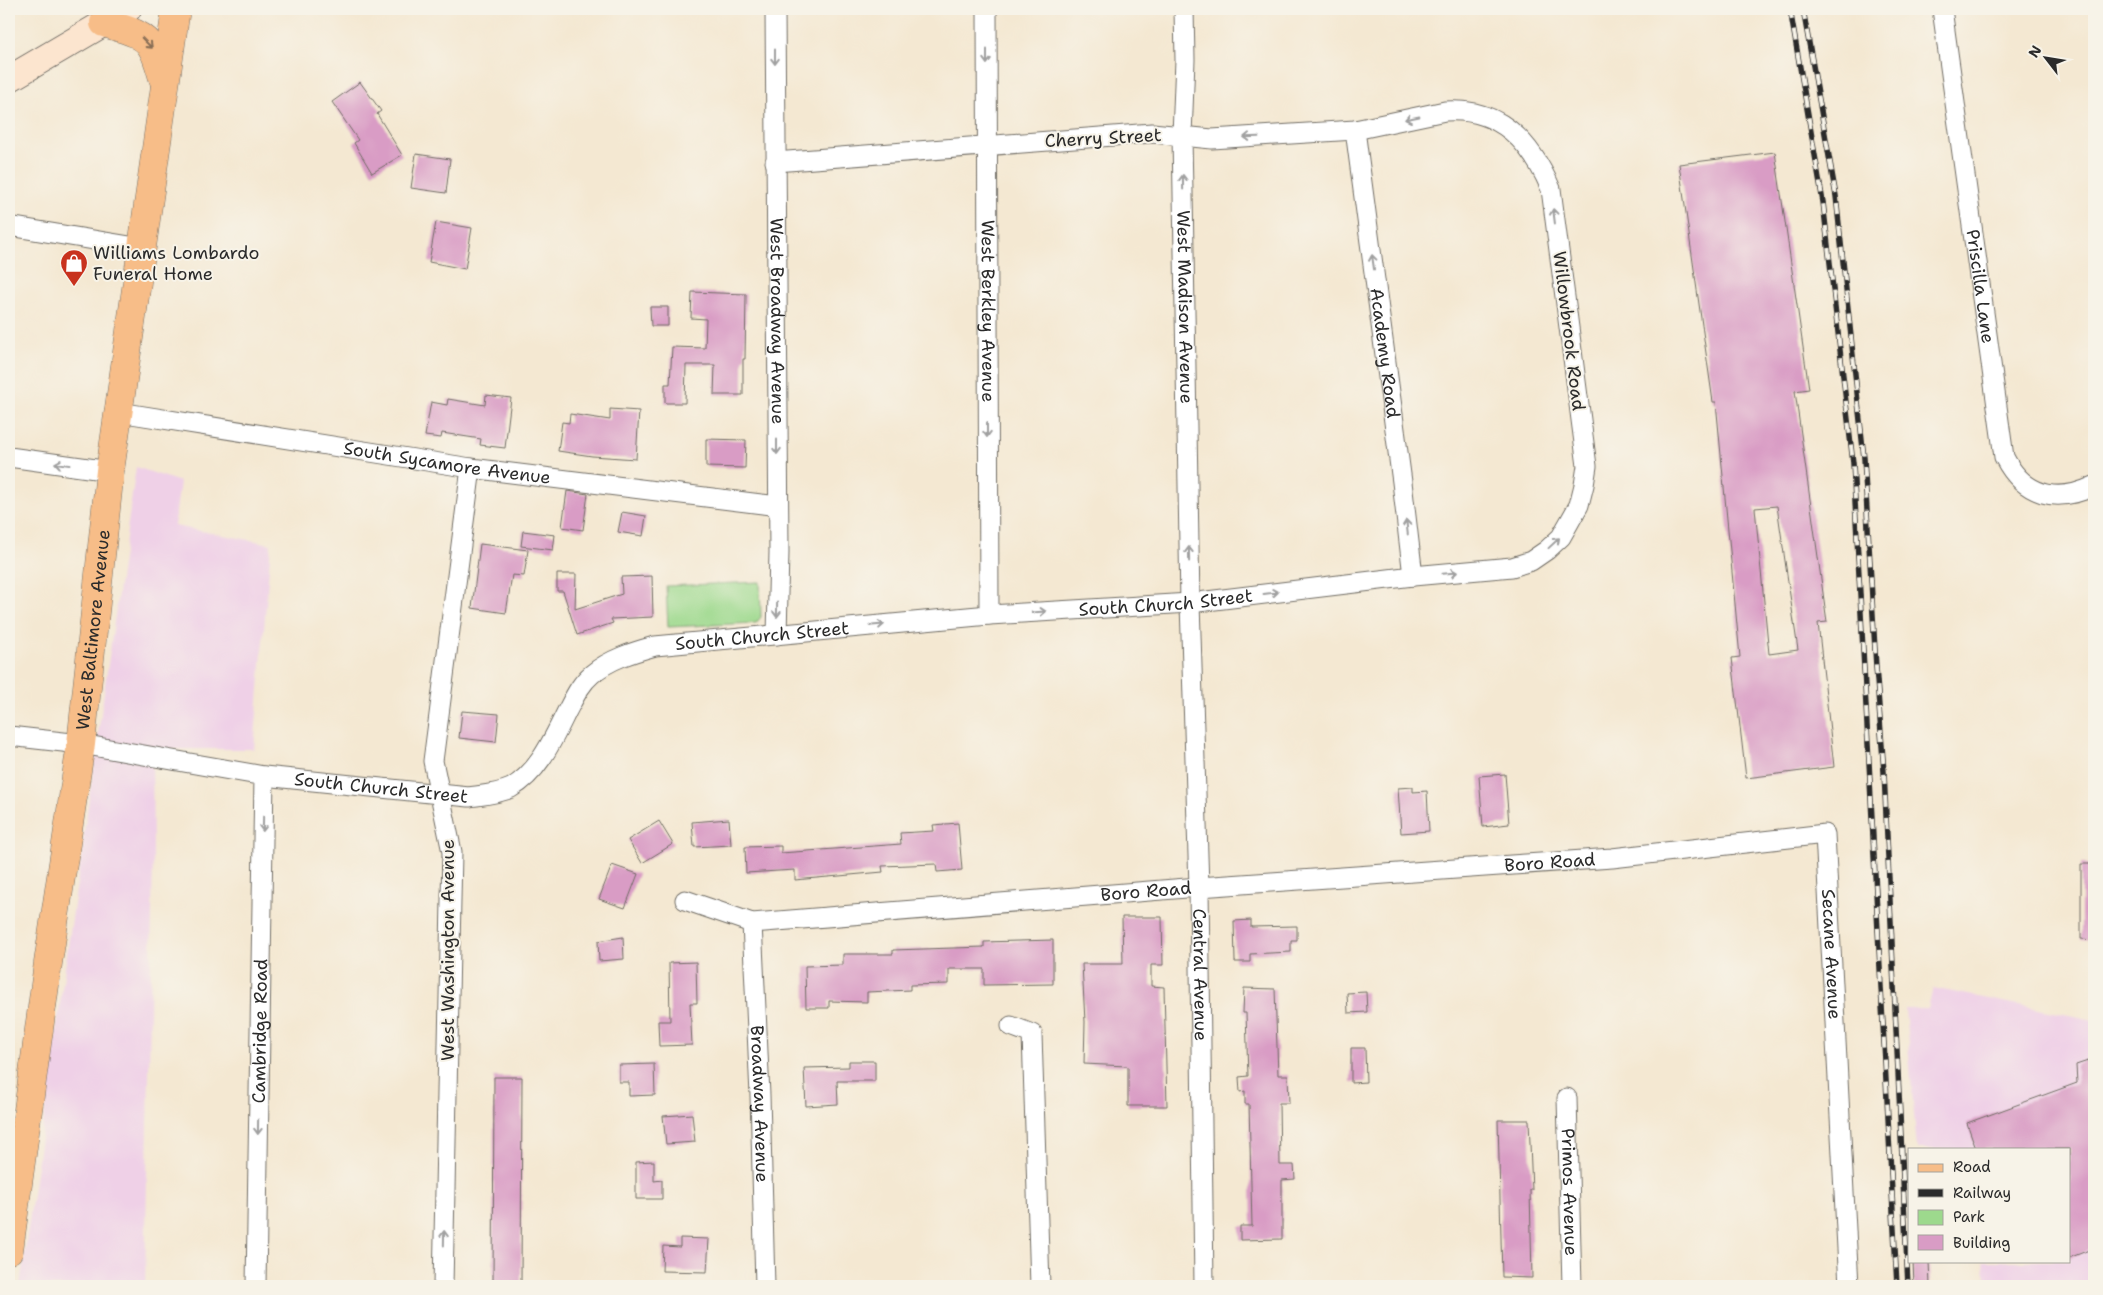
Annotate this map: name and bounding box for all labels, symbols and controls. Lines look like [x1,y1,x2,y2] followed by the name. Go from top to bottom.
[2020,32,2070,82] north arrow
[141,37,153,49] one-way arrow
[2024,42,2045,61] text: N
[770,49,780,65] one-way arrow
[982,49,992,65] one-way arrow
[1404,114,1420,123] one-way arrow
[1044,123,1162,153] street label: Cherry Street
[1243,133,1259,142] one-way arrow
[1178,174,1188,190] one-way arrow
[1549,209,1559,225] one-way arrow
[1171,210,1199,404] street label: West Madison Avenue
[765,218,790,424] street label: West Broadway Avenue
[976,220,1000,402] street label: West Berkley Avenue
[1961,228,2000,345] street label: Priscilla Lane
[93,241,259,286] place label: Williams Lombardo Funeral Home
[59,248,89,287] shop icon: Williams Lombardo Funeral Home
[1547,250,1591,412] street label: Willowbrook Road
[1368,254,1378,270] one-way arrow
[1364,286,1405,420] street label: Academy Road
[982,422,992,438] one-way arrow
[342,436,552,490] street label: South Sycamore Avenue
[772,439,782,455] one-way arrow
[54,459,70,469] one-way arrow
[1402,520,1412,536] one-way arrow
[71,528,116,731] street label: West Baltimore Avenue
[1548,537,1561,549] one-way arrow
[1184,546,1194,562] one-way arrow
[1442,568,1458,577] one-way arrow
[1078,583,1254,622] street label: South Church Street
[1263,588,1279,598] one-way arrow
[772,602,782,618] one-way arrow
[1031,608,1047,617] one-way arrow
[674,616,850,656] street label: South Church Street
[869,621,885,630] one-way arrow
[293,767,469,809] street label: South Church Street
[258,816,268,832] one-way arrow
[436,839,460,1061] street label: West Washington Avenue
[1504,847,1596,878] street label: Boro Road
[1100,876,1192,907] street label: Boro Road
[1816,888,1847,1020] street label: Secane Avenue
[1187,908,1213,1041] street label: Central Avenue
[247,959,273,1103] street label: Cambridge Road
[745,1025,774,1183] street label: Broadway Avenue
[253,1118,263,1135] one-way arrow
[1556,1128,1583,1256] street label: Primos Avenue
[1908,1148,2070,1262] legend
[1953,1157,1991,1177] text: Road
[1953,1183,2011,1203] text: Railway
[1953,1207,1985,1227] text: Park
[440,1230,449,1246] one-way arrow
[1953,1233,2010,1253] text: Building

